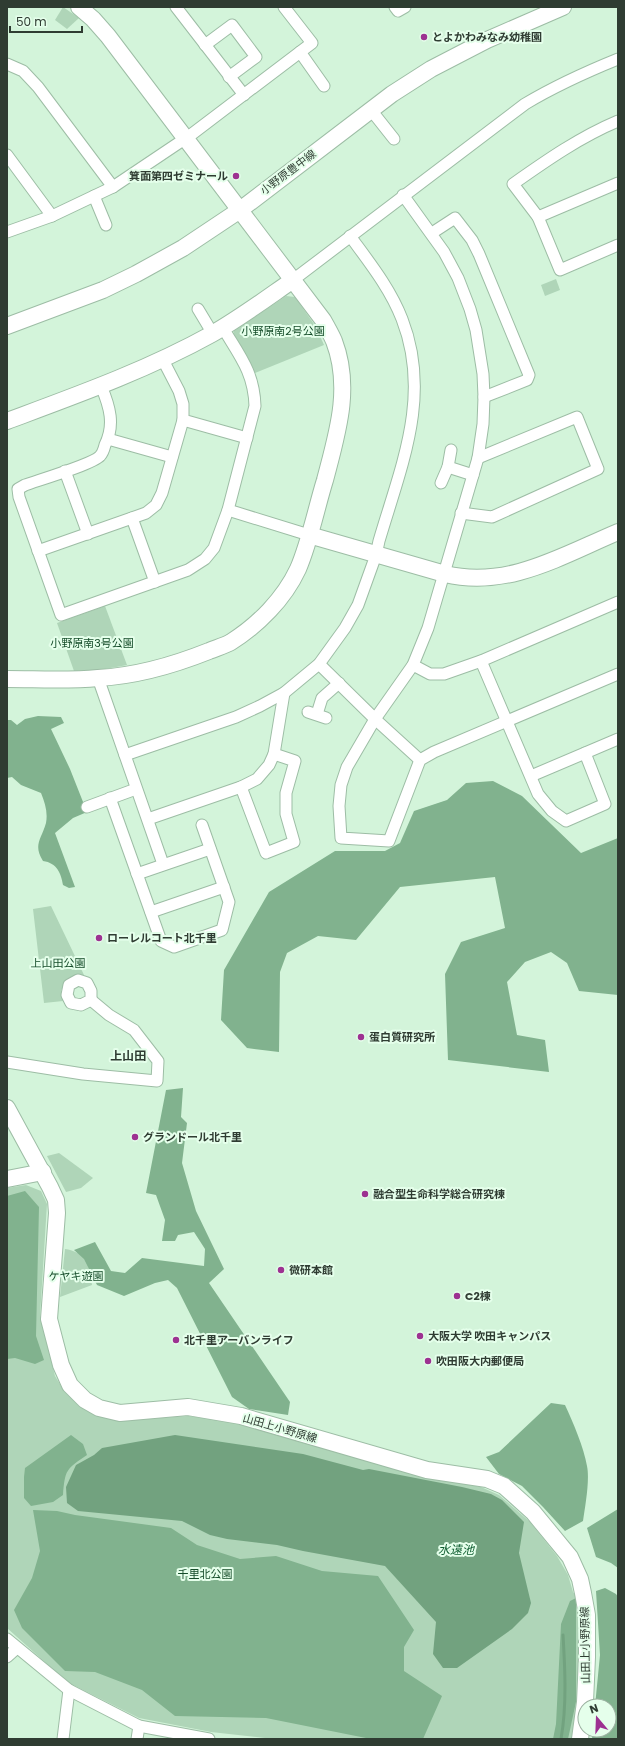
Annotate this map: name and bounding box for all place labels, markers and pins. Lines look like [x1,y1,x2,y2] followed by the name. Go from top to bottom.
[432,29,542,45] place label: とよかわみなみ幼稚園
[419,32,429,42] marker: とよかわみなみ幼稚園
[129,168,228,184] place label: 箕面第四ゼミナール
[231,171,241,181] marker: 箕面第四ゼミナール
[107,930,217,946] place label: ローレルコート北千里
[94,933,104,943] marker: ローレルコート北千里
[369,1029,435,1045] place label: 蛋白質研究所
[356,1032,366,1042] marker: 蛋白質研究所
[143,1129,242,1145] place label: グランドール北千里
[130,1132,140,1142] marker: グランドール北千里
[373,1186,505,1202] place label: 融合型生命科学総合研究棟
[360,1189,370,1199] marker: 融合型生命科学総合研究棟
[289,1262,333,1278] place label: 微研本館
[276,1265,286,1275] marker: 微研本館
[465,1288,491,1304] place label: C2棟
[452,1291,462,1301] marker: C2棟
[428,1328,551,1344] place label: 大阪大学 吹田キャンパス
[415,1331,425,1341] marker: 大阪大学 吹田キャンパス
[184,1332,294,1348] place label: 北千里アーバンライフ
[171,1335,181,1345] marker: 北千里アーバンライフ
[436,1353,524,1369] place label: 吹田阪大内郵便局
[423,1356,433,1366] marker: 吹田阪大内郵便局

